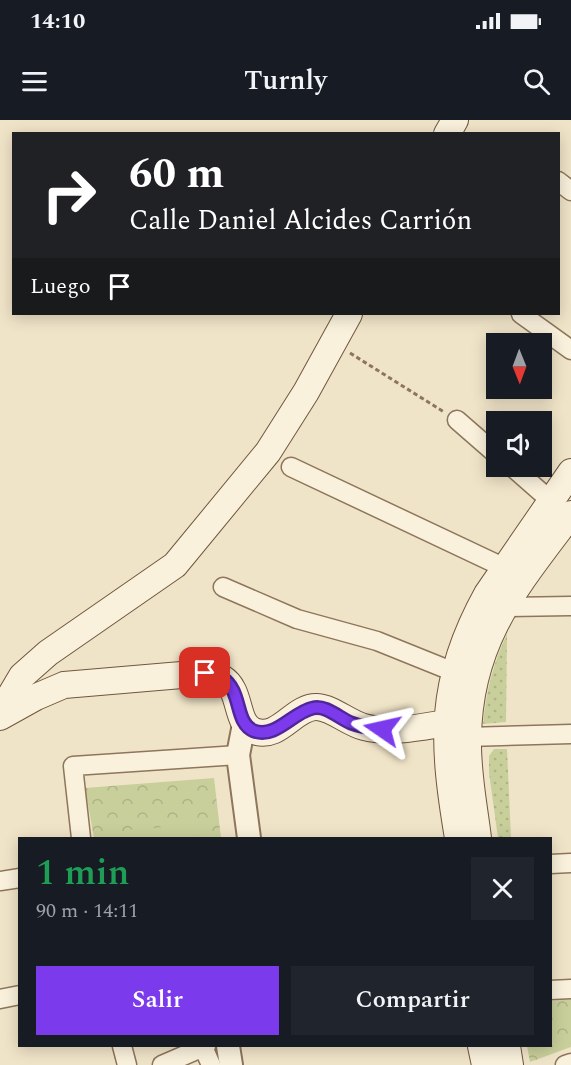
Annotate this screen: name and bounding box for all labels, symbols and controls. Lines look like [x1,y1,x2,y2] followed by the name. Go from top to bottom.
[30,5,85,38] text: 14:10
[244,60,327,102] text: Turnly
[18,65,51,98] icon: menu
[520,65,553,98] icon: search
[129,143,224,206] text: 60 m
[30,156,108,234] icon: right
[129,200,472,242] text: Calle Daniel Alcides Carrión
[30,270,91,303] text: Luego
[103,270,136,303] icon: arrive
[486,333,552,399] north arrow
[486,333,552,477] map controls
[486,411,552,477] button: sound
[179,647,230,698] pin
[188,656,221,689] icon: arrive
[350,697,414,761] position arrow
[36,846,129,901] text: 1 min
[471,857,534,920] button: close
[36,896,138,926] text: 90 m · 14:11
[36,966,279,1035] button: Salir
[291,966,534,1035] button: Compartir

